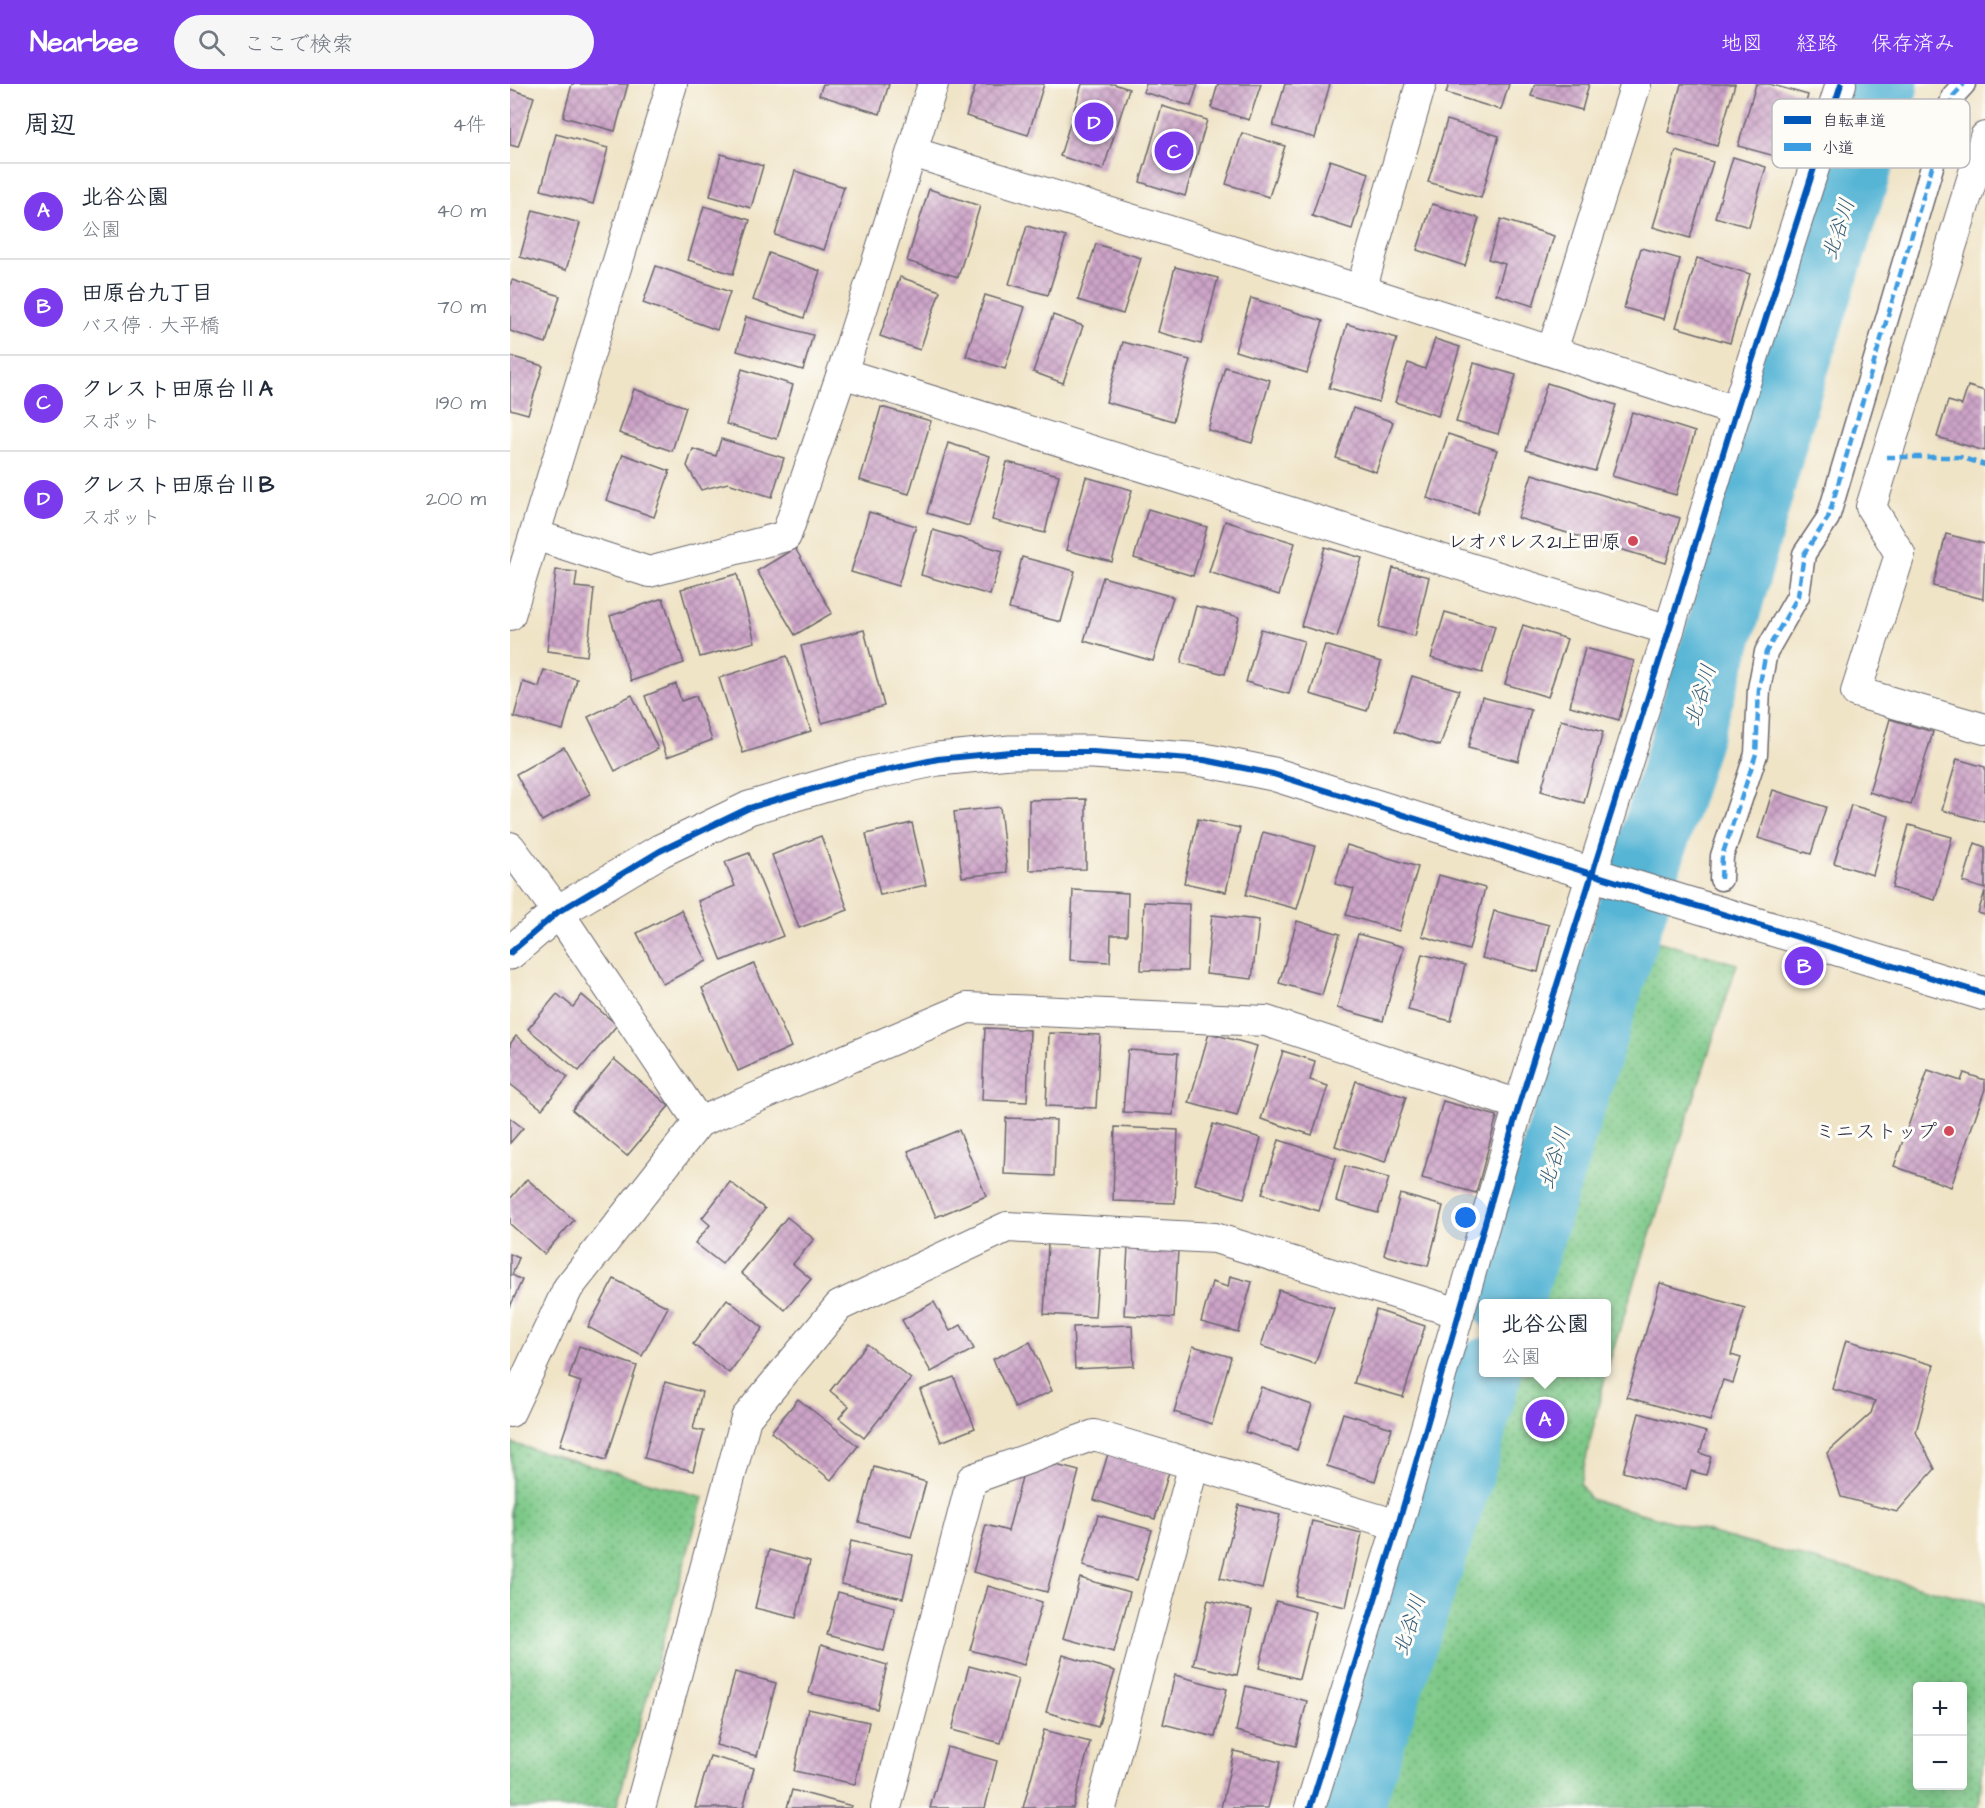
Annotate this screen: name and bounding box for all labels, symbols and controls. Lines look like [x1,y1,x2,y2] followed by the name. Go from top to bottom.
[174,15,594,69] search box
[30,23,138,62] text: Nearbee
[195,26,228,59] icon: search
[243,29,353,60] text: ここで検索
[1721,29,1763,58] text: 地図
[1796,29,1838,58] text: 経路
[1871,29,1955,58] text: 保存済み
[1074,99,1114,144] pin: D
[1772,99,1970,168] legend
[24,107,76,143] text: 周辺
[1822,110,1886,132] text: 自転車道
[452,111,486,139] text: 4件
[1154,128,1194,174] pin: C
[1822,137,1854,159] text: 小道
[81,182,169,213] text: 北谷公園
[1815,195,1862,264] water label: 北谷川
[37,197,50,225] text: A
[436,197,486,225] text: 40 m
[81,216,121,244] text: 公園
[81,278,213,309] text: 田原台九丁目
[36,293,51,321] text: B
[438,293,486,321] text: 70 m
[81,312,220,340] text: バス停 · 大平橋
[81,374,273,405] text: クレスト田原台ⅡA
[36,389,51,417] text: C
[436,389,486,417] text: 190 m
[81,408,161,436] text: スポット
[81,470,274,501] text: クレスト田原台ⅡB
[37,485,50,513] text: D
[426,485,486,513] text: 200 m
[81,504,161,532] text: スポット
[1447,528,1621,556] place label: レオパレス21上田原
[1626,534,1640,548] marker: レオパレス21上田原
[1677,661,1724,730] water label: 北谷川
[1784,944,1824,988] pin: B
[1815,1118,1937,1146] place label: ミニストップ
[1531,1124,1578,1193] water label: 北谷川
[1942,1124,1956,1138] marker: ミニストップ
[1451,1203,1480,1232] your location
[1479,1299,1611,1377] popup
[1501,1309,1589,1340] text: 北谷公園
[1501,1343,1541,1371] text: 公園
[1526,1396,1564,1442] pin: A
[1386,1591,1433,1660] water label: 北谷川
[1913,1682,1967,1790] map controls
[1913,1682,1967,1736] button: +
[1913,1736,1967,1790] button: −

